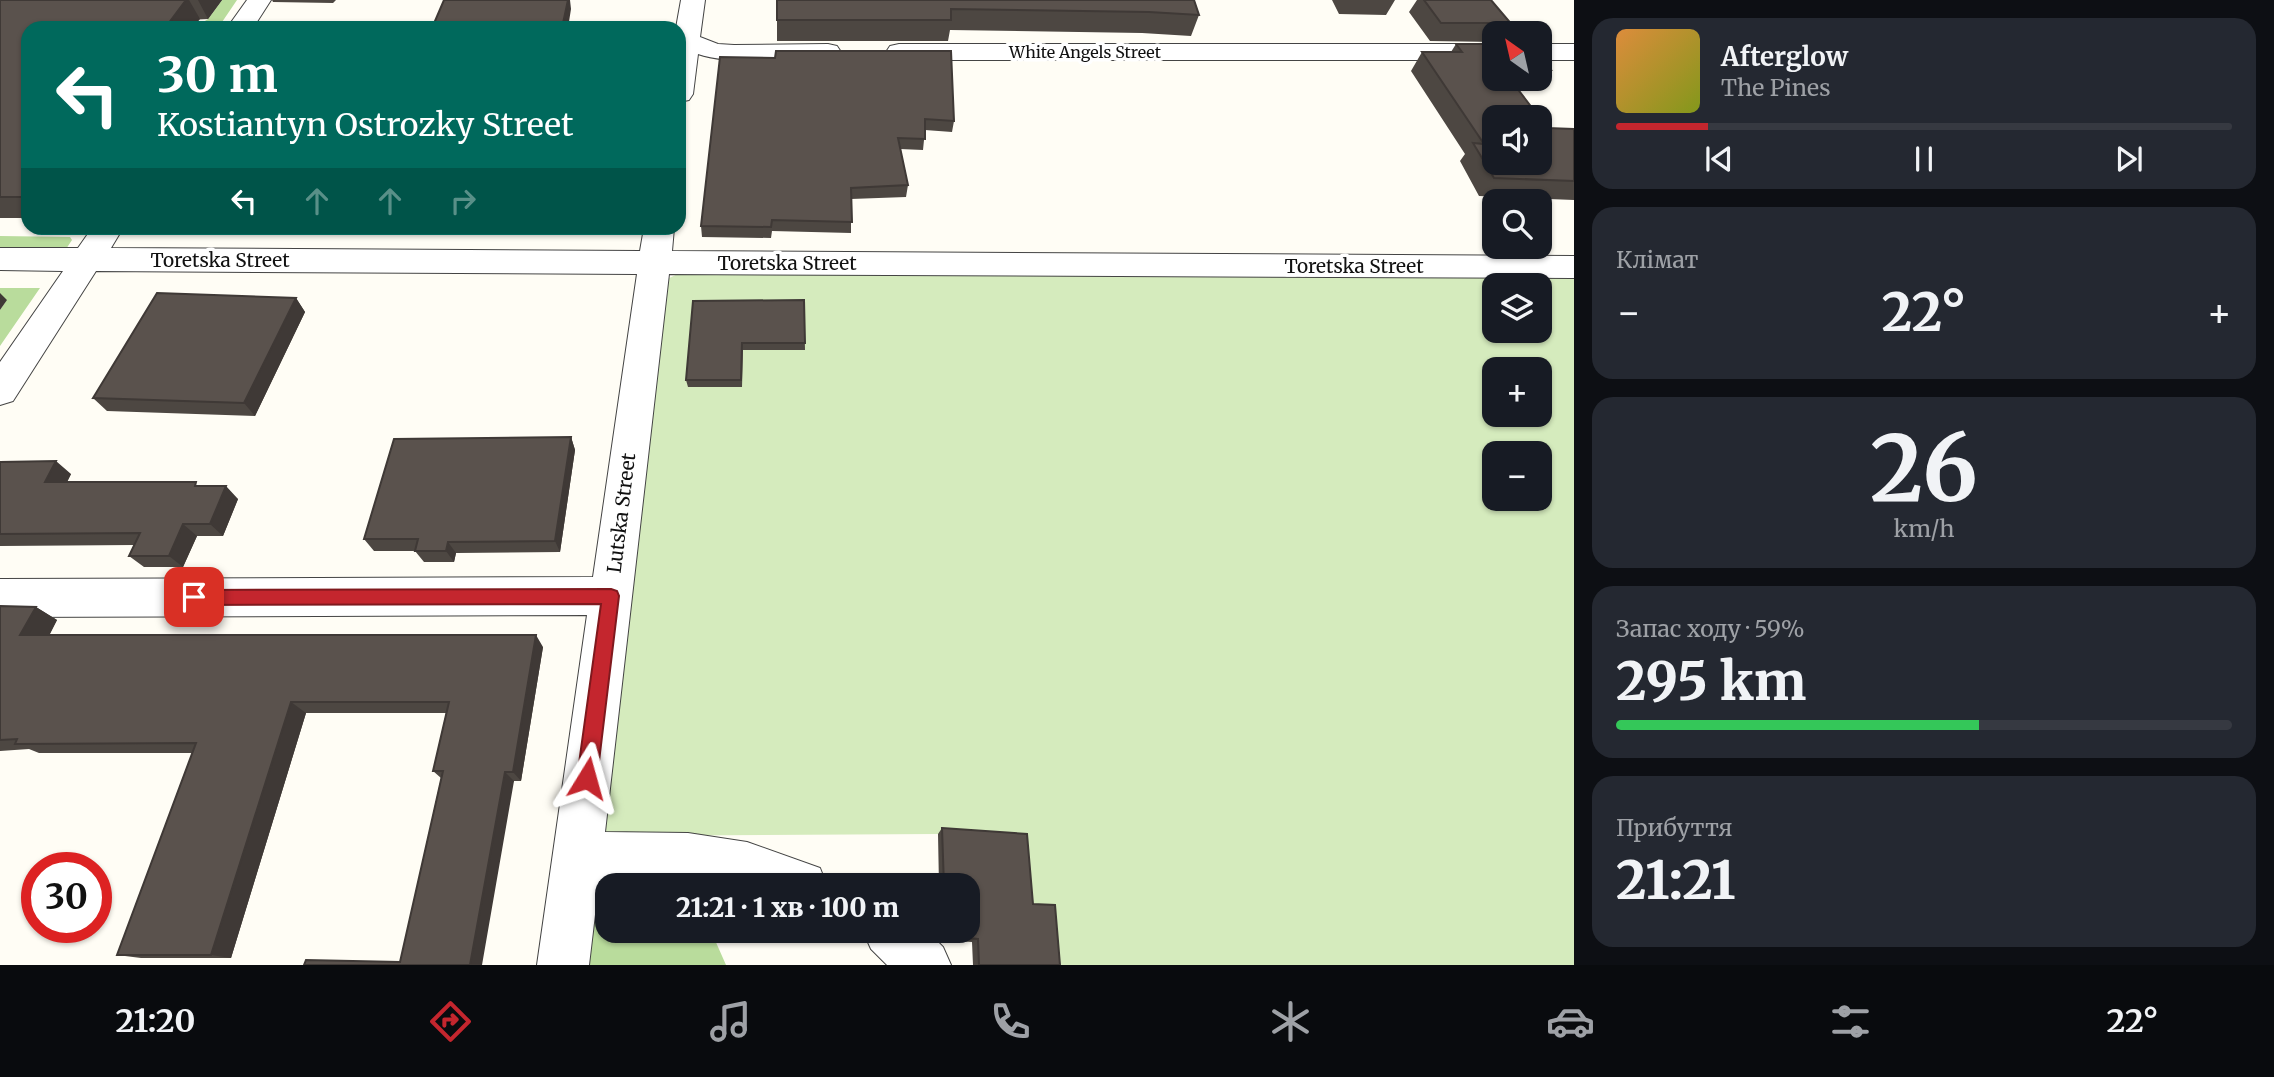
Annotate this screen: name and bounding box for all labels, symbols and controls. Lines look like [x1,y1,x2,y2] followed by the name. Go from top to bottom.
[1482,21,1552,91] north arrow
[1482,21,1552,511] map controls
[1721,40,1848,73] text: Afterglow
[1008,42,1162,62] street label: White Angels Street
[157,44,278,105] text: 30 m
[42,49,133,140] icon: left
[1721,73,1831,102] text: The Pines
[157,105,573,145] text: Kostiantyn Ostrozky Street
[1482,105,1552,175] button: sound
[1700,140,1738,178] icon: previous
[1905,140,1943,178] icon: pause
[2110,140,2148,178] icon: next
[225,182,263,220] icon: left
[298,182,336,220] icon: ahead
[371,182,409,220] icon: ahead
[444,182,482,220] icon: right
[1482,189,1552,259] button: search
[1616,245,1698,274] text: Клімат
[150,248,290,272] street label: Toretska Street
[717,251,857,275] street label: Toretska Street
[1284,254,1424,278] street label: Toretska Street
[1482,273,1552,343] button: layers
[1882,280,1966,345] text: 22°
[1616,289,1641,336] text: −
[2207,289,2232,336] text: +
[1482,357,1552,427] button: +
[1870,411,1978,526] text: 26
[1482,441,1552,511] button: −
[602,451,640,574] street label: Lutska Street
[1894,514,1954,543] text: km/h
[164,567,224,627] pin
[175,578,213,616] icon: arrive
[1616,614,1805,643] text: Запас ходу · 59%
[1616,649,1806,714] text: 295 km
[550,741,624,815] position arrow
[1616,813,1733,842] text: Прибуття
[1616,848,1736,913] text: 21:21
[21,852,112,943] speed limit sign: 30
[676,891,899,924] text: 21:21 · 1 хв · 100 m
[426,997,475,1046] icon: directions
[706,997,755,1046] icon: music
[986,997,1035,1046] icon: phone
[1266,997,1315,1046] icon: climate
[1546,997,1595,1046] icon: car
[1826,997,1875,1046] icon: filters
[116,1001,195,1041] text: 21:20
[2107,1001,2158,1041] text: 22°

